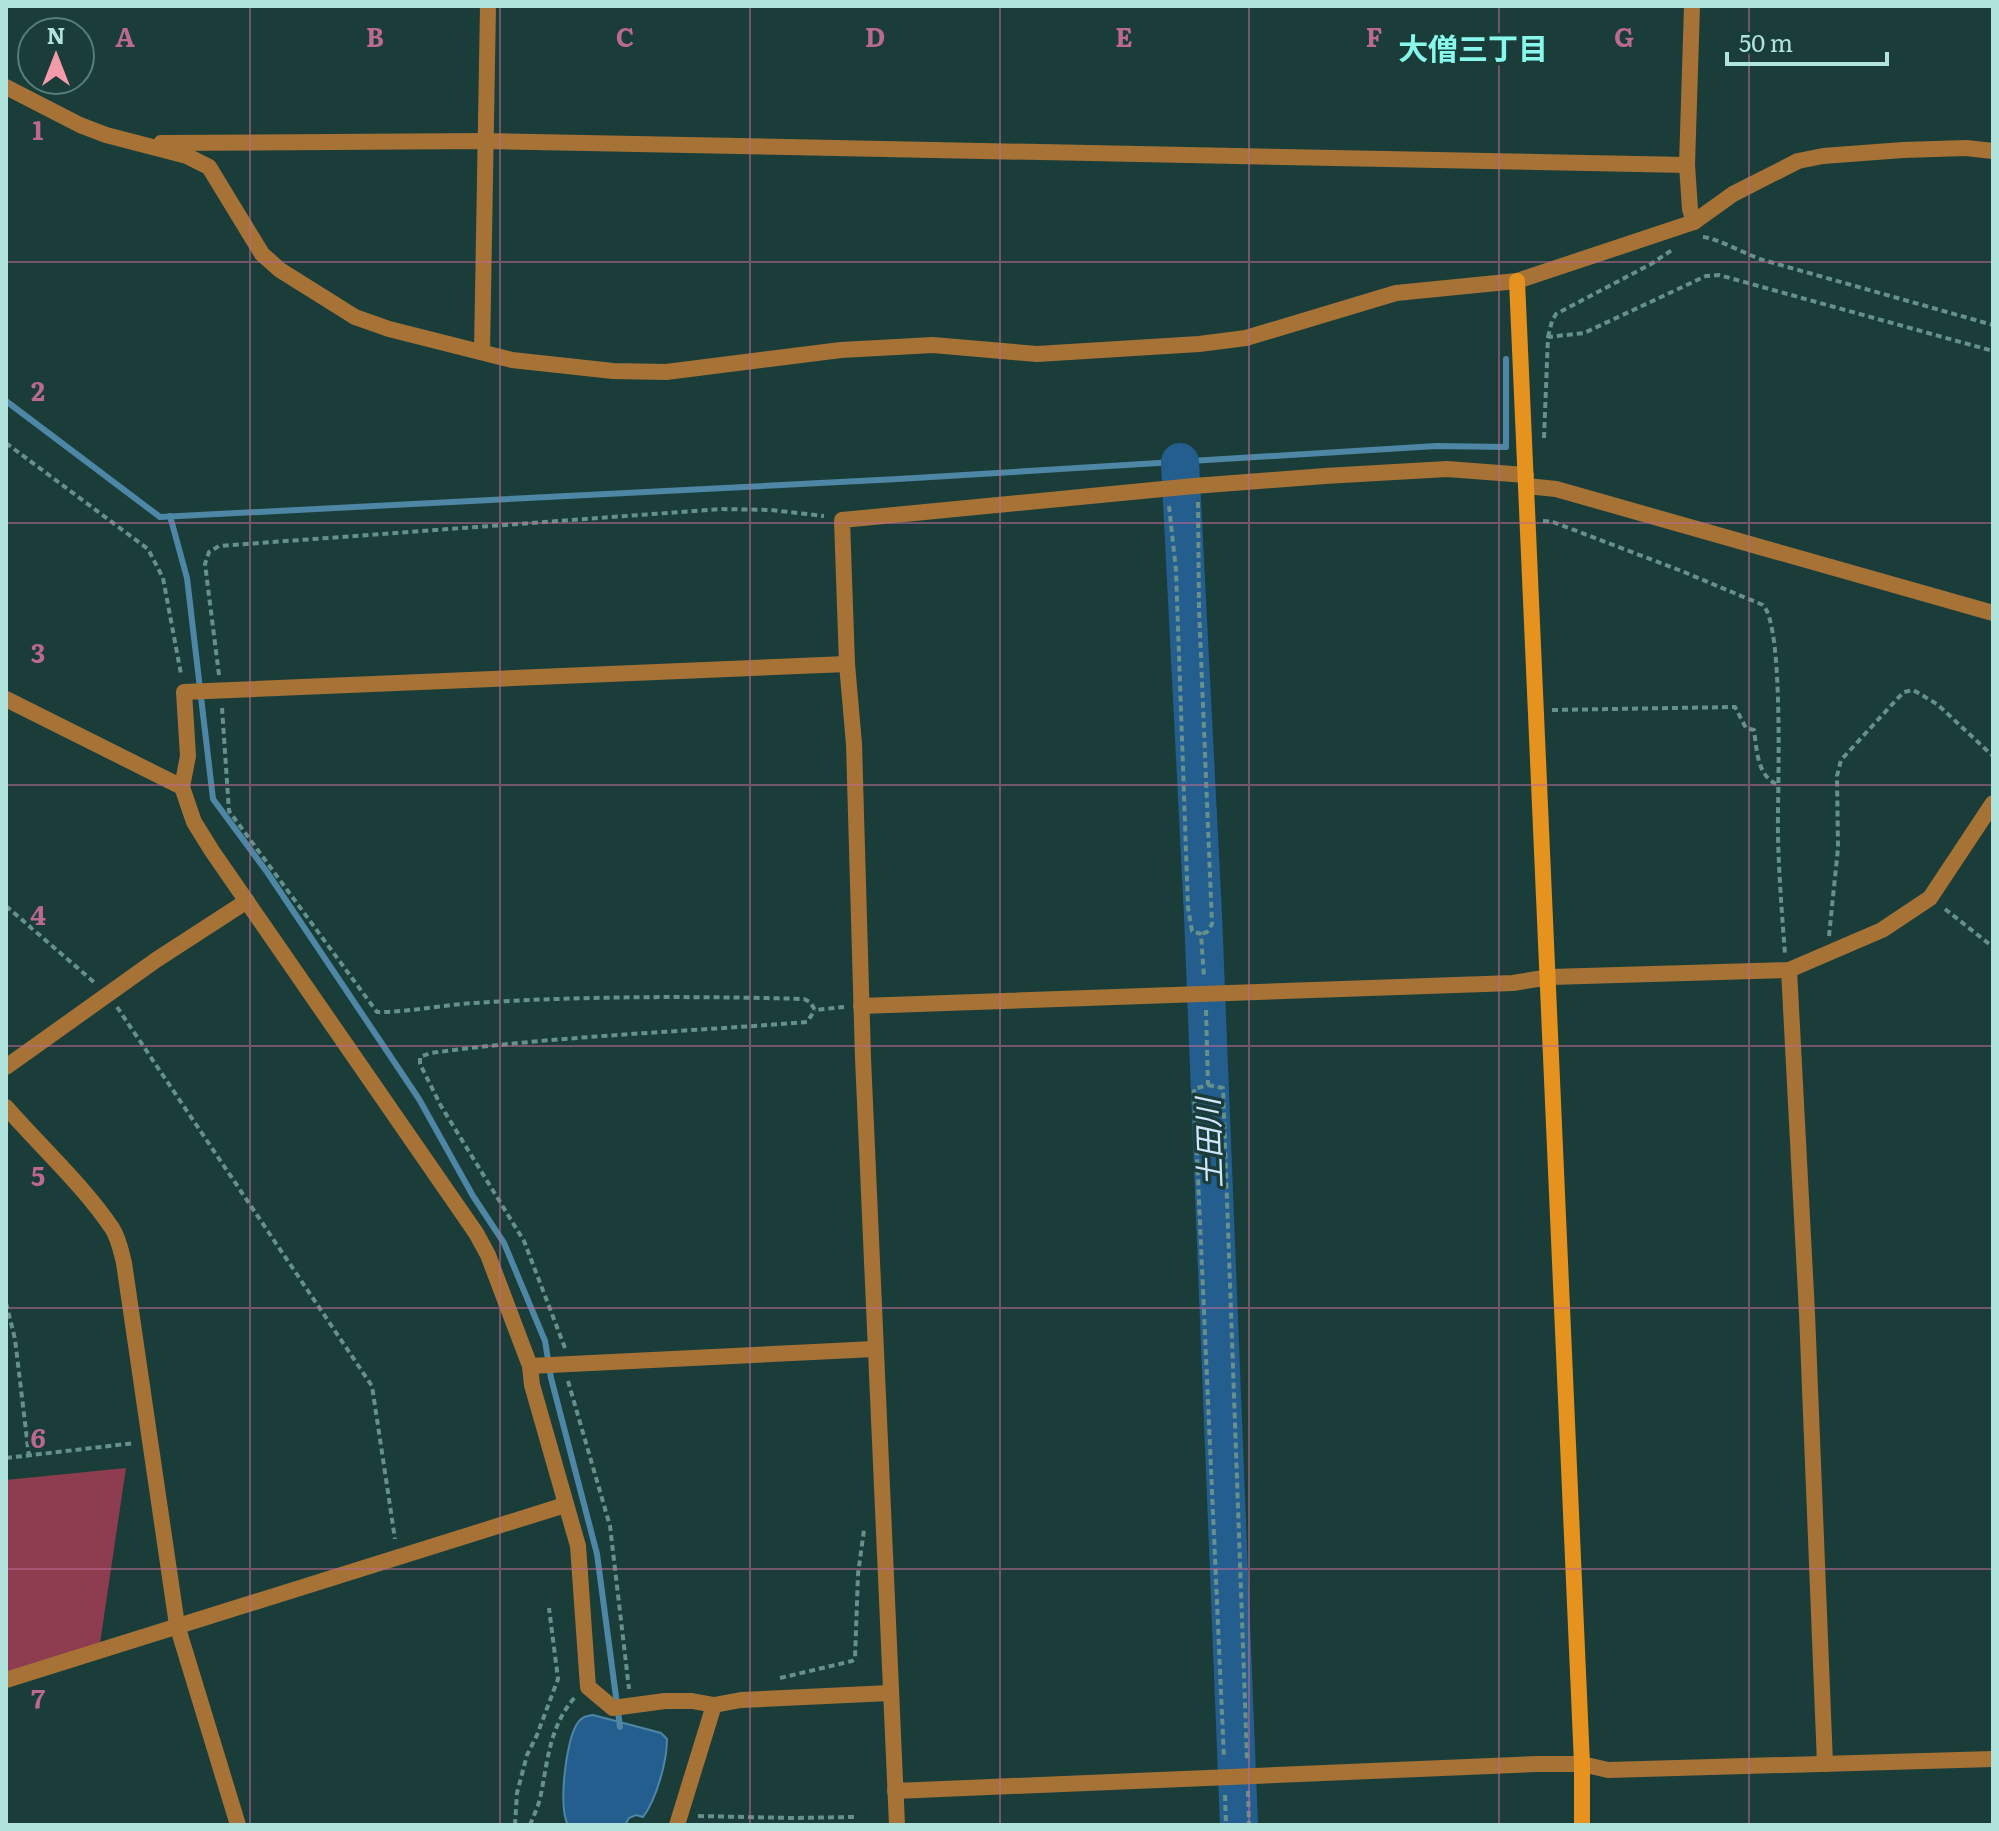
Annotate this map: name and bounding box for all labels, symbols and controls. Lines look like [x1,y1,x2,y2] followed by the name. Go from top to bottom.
[16,16,96,96] north arrow
[115,16,135,55] text: A
[366,16,384,55] text: B
[616,16,634,55] text: C
[865,16,885,55] text: D
[1115,16,1133,55] text: E
[1366,16,1382,55] text: F
[1614,16,1634,55] text: G
[1727,16,1887,66] scale bar
[47,18,65,51] text: N
[1739,24,1793,59] text: 50 m
[1398,25,1548,69] district label: 大僧三丁目
[33,109,44,148] text: 1
[31,370,45,409] text: 2
[31,632,45,671] text: 3
[30,894,46,933] text: 4
[1183,1094,1231,1189] water label: 土田川
[31,1155,45,1194] text: 5
[30,1417,46,1456] text: 6
[31,1678,45,1717] text: 7

